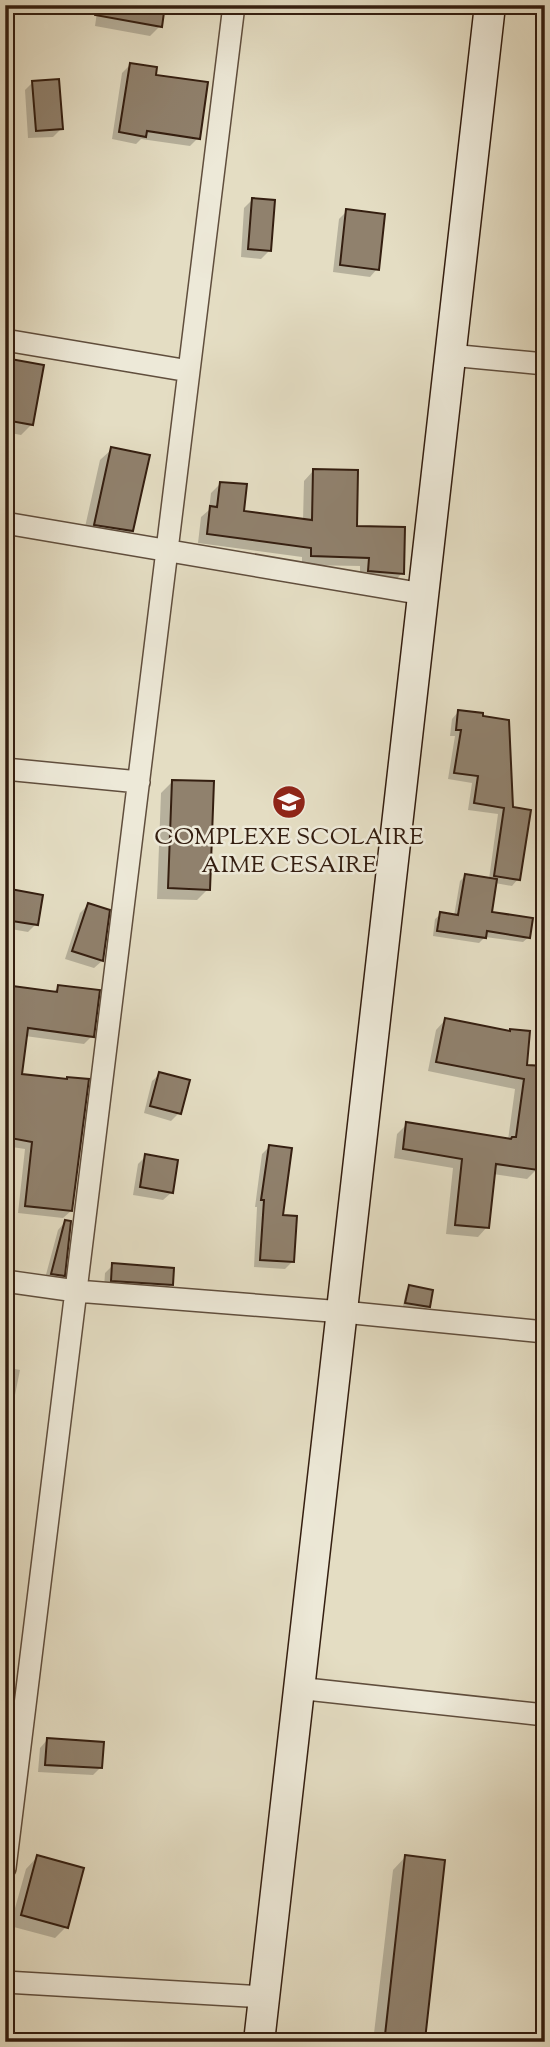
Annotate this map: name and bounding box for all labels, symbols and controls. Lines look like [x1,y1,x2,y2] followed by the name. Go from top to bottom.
[270,783,308,821] school or university icon: COMPLEXE SCOLAIRE AIME CESAIRE
[154,821,424,883] place label: COMPLEXE SCOLAIRE AIME CESAIRE

